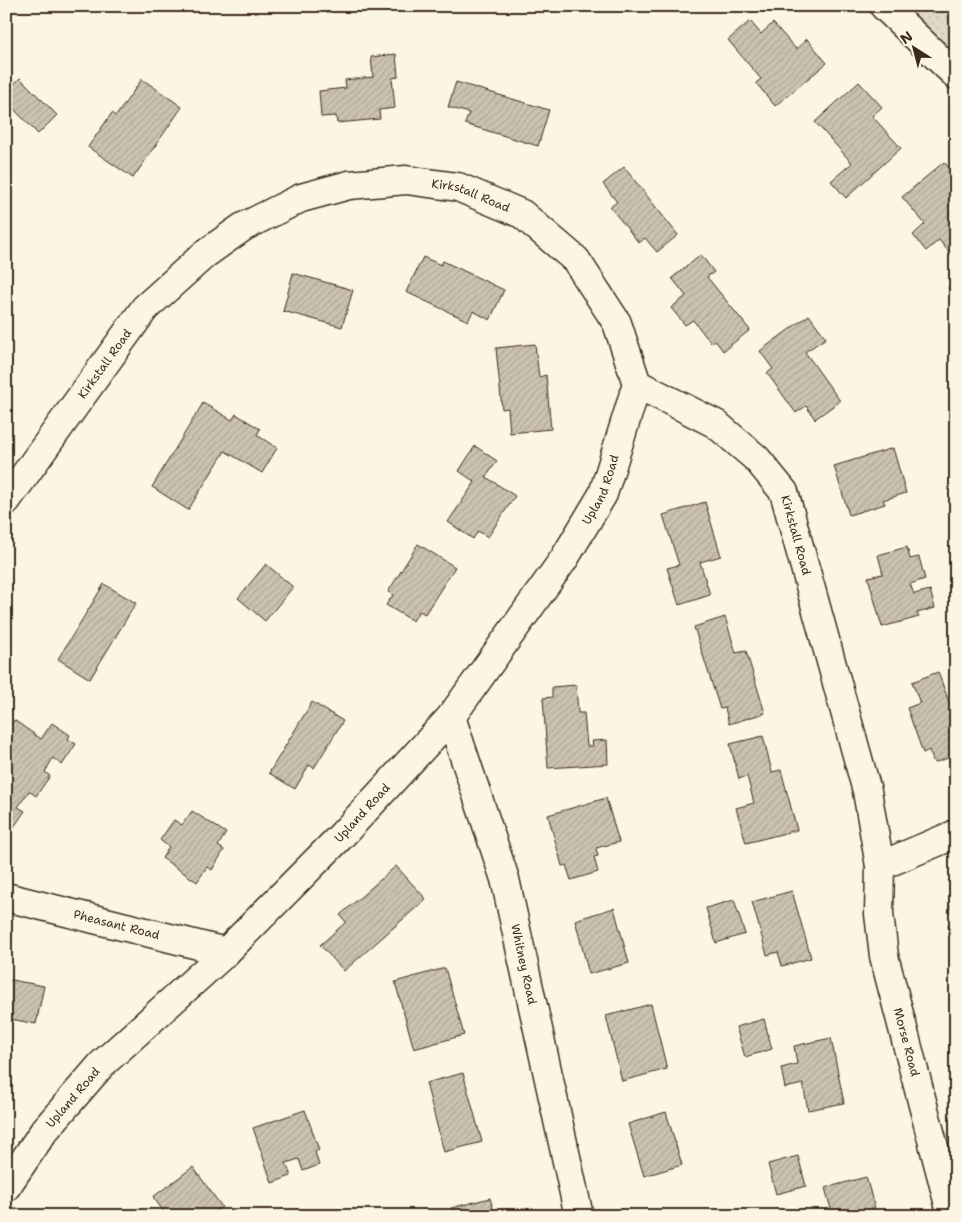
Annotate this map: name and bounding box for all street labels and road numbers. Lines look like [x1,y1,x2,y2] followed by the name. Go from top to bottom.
[431,176,513,216] street label: Kirkstall Road
[74,325,136,402] street label: Kirkstall Road
[578,452,623,528] street label: Upland Road
[777,493,815,577] street label: Kirkstall Road
[331,780,394,846] street label: Upland Road
[72,906,162,943] street label: Pheasant Road
[507,922,540,1006] street label: Whitney Road
[890,1006,923,1079] street label: Morse Road
[42,1064,104,1131] street label: Upland Road

